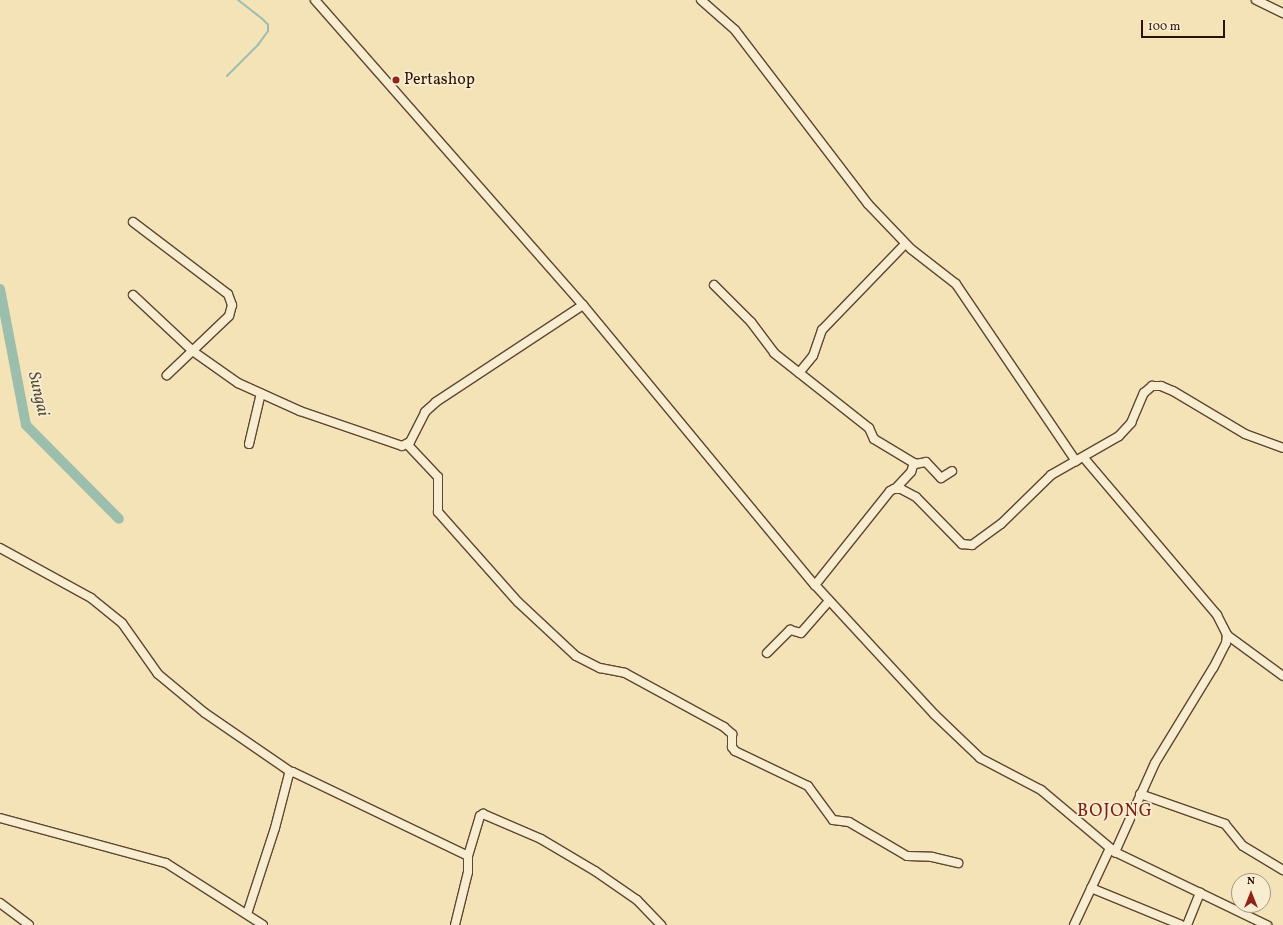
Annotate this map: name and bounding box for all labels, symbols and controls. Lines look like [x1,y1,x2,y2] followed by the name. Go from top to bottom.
[1143,12,1227,38] scale bar
[1148,19,1180,35] text: 100 m
[404,70,475,90] place label: Pertashop
[391,75,401,85] marker: Pertashop
[23,370,53,418] water label: Sungai
[1077,801,1153,823] district label: BOJONG
[1231,873,1271,913] north arrow
[1247,874,1255,889] text: N

